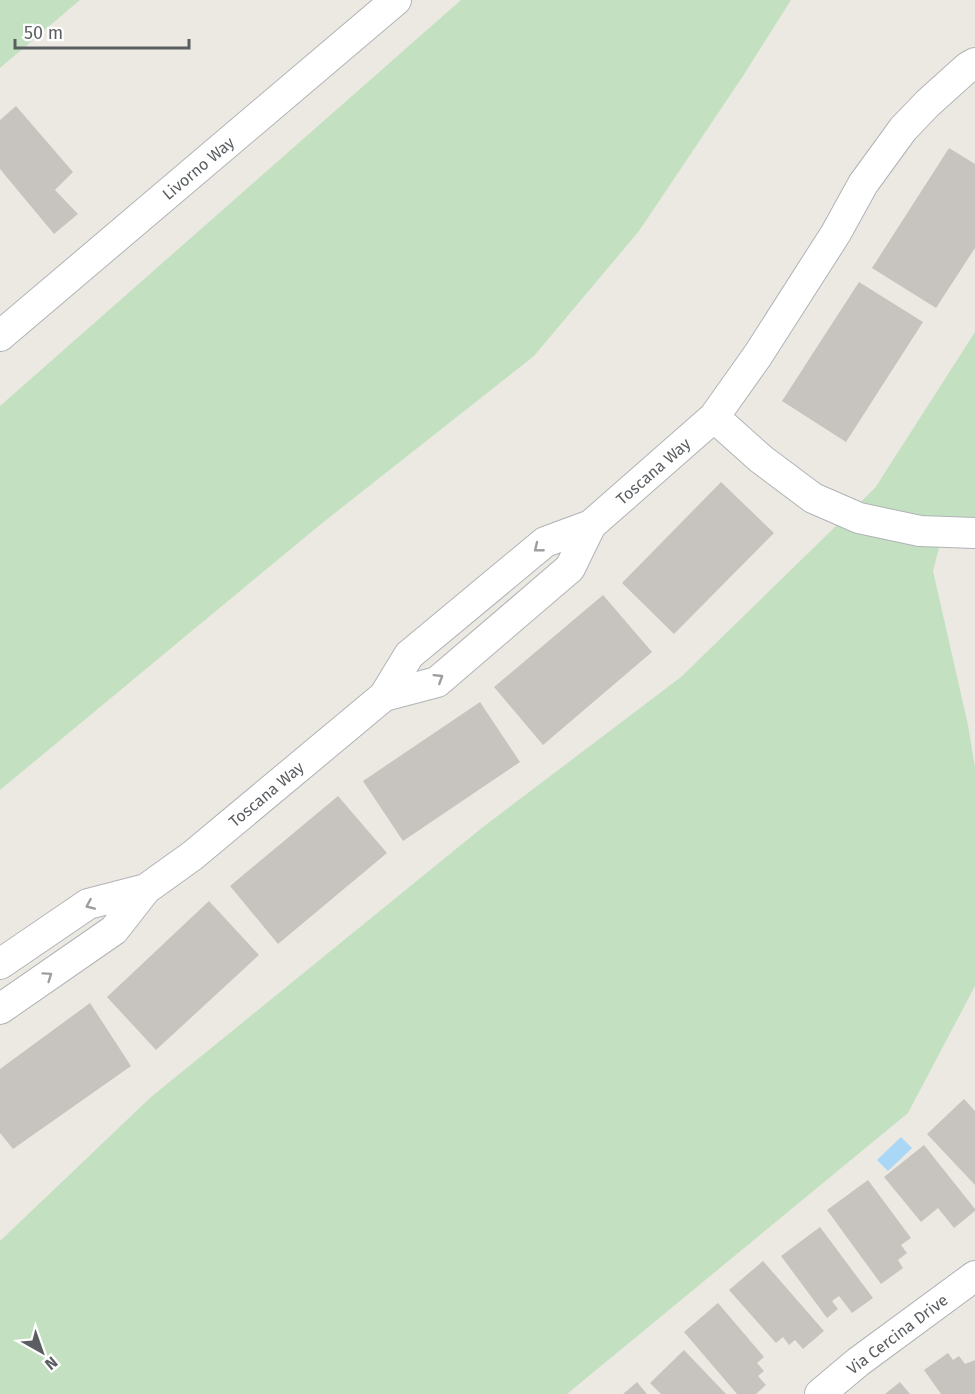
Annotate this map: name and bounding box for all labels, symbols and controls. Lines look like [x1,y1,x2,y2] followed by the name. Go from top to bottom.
[15,12,189,50] scale bar
[24,22,63,44] text: 50 m
[159,133,238,204] street label: Livorno Way
[612,434,694,509] street label: Toscana Way
[534,541,545,552] one-way arrow
[433,674,443,685] one-way arrow
[225,758,308,831] street label: Toscana Way
[86,898,97,910] one-way arrow
[41,972,52,983] one-way arrow
[843,1290,952,1379] street label: Via Cercina Drive
[12,1322,72,1382] north arrow
[41,1352,61,1374] text: N

